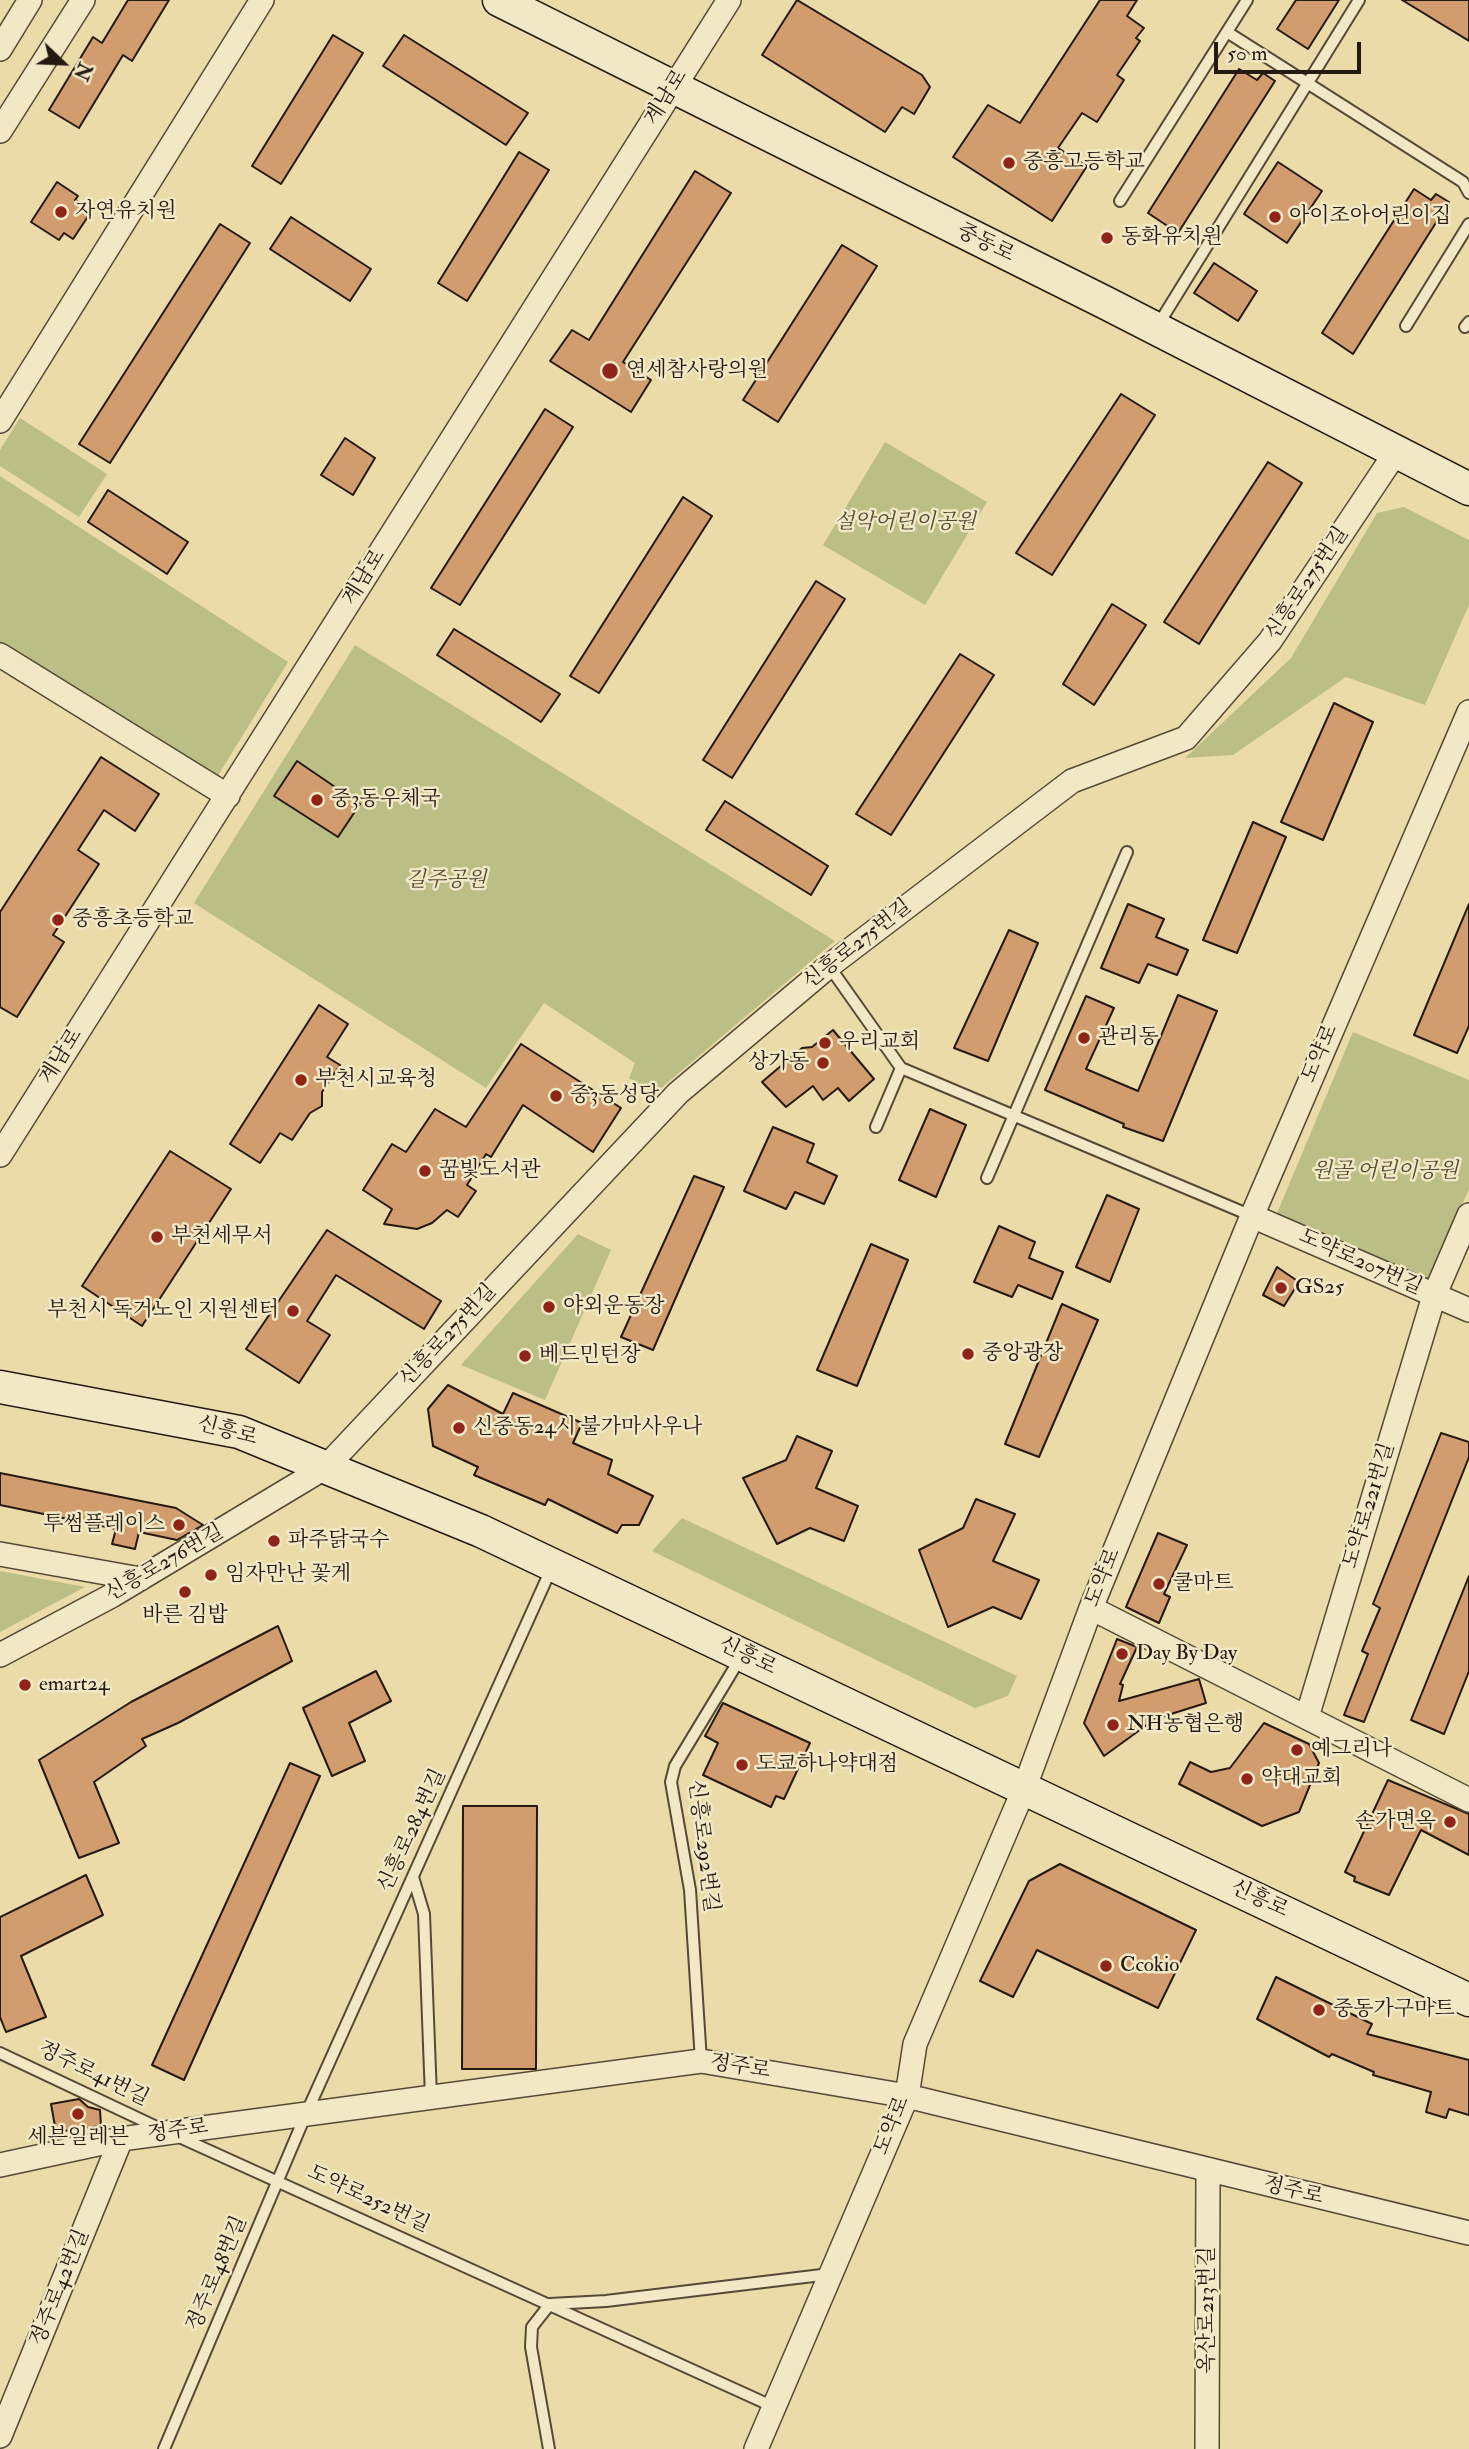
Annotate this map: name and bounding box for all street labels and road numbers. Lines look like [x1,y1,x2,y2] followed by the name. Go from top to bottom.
[640,66,694,130] street label: 계남로
[952,219,1018,269] street label: 중동로
[1261,523,1355,645] street label: 신흥로275번길
[338,546,392,610] street label: 계남로
[799,895,917,995] street label: 신흥로275번길
[1298,1021,1344,1087] street label: 도약로
[35,1025,89,1089] street label: 계남로
[1294,1225,1426,1301] street label: 도약로207번길
[395,1280,503,1392] street label: 신흥로275번길
[194,1412,260,1452] street label: 신흥로
[1339,1440,1401,1572] street label: 도약로221번길
[101,1520,229,1608] street label: 신흥로276번길
[1081,1545,1127,1611] street label: 도약로
[714,1632,780,1682] street label: 신흥로
[373,1765,453,1897] street label: 신흥로284번길
[681,1778,723,1914] street label: 신흥로292번길
[1226,1876,1292,1924] street label: 신흥로
[33,2037,153,2113] street label: 정주로41번길
[708,2051,772,2085] street label: 정주로
[870,2093,916,2159] street label: 도약로
[146,2115,210,2149] street label: 정주로
[303,2161,433,2239] street label: 도약로252번길
[1261,2173,1325,2211] street label: 정주로
[182,2213,254,2335] street label: 정주로48번길
[26,2226,96,2350] street label: 정주로42번길
[1195,2246,1221,2374] street label: 옥산로213번길

